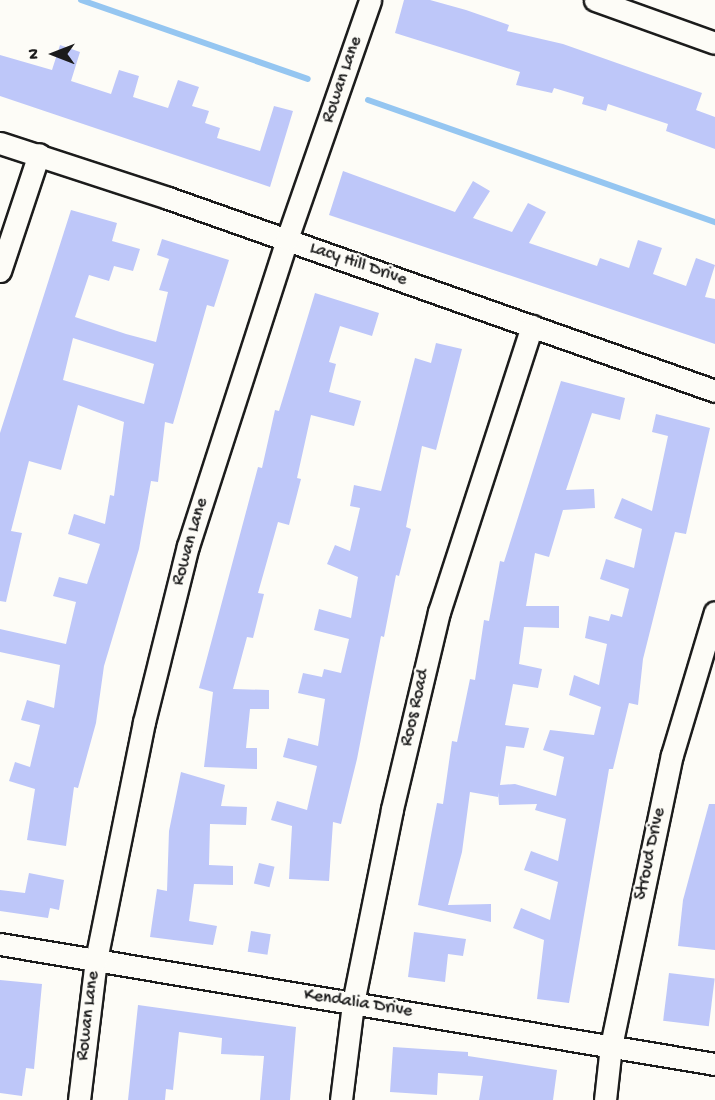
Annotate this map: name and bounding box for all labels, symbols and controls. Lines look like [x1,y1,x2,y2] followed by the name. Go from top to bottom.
[24,24,84,84] north arrow
[318,34,368,126] street label: Rowan Lane
[26,49,45,59] text: N
[307,238,409,292] street label: Lacy Hill Drive
[168,496,214,588] street label: Rowan Lane
[397,667,435,749] street label: Roos Road
[631,806,671,902] street label: Stroud Drive
[73,970,105,1062] street label: Rowan Lane
[302,985,414,1023] street label: Kendalia Drive

